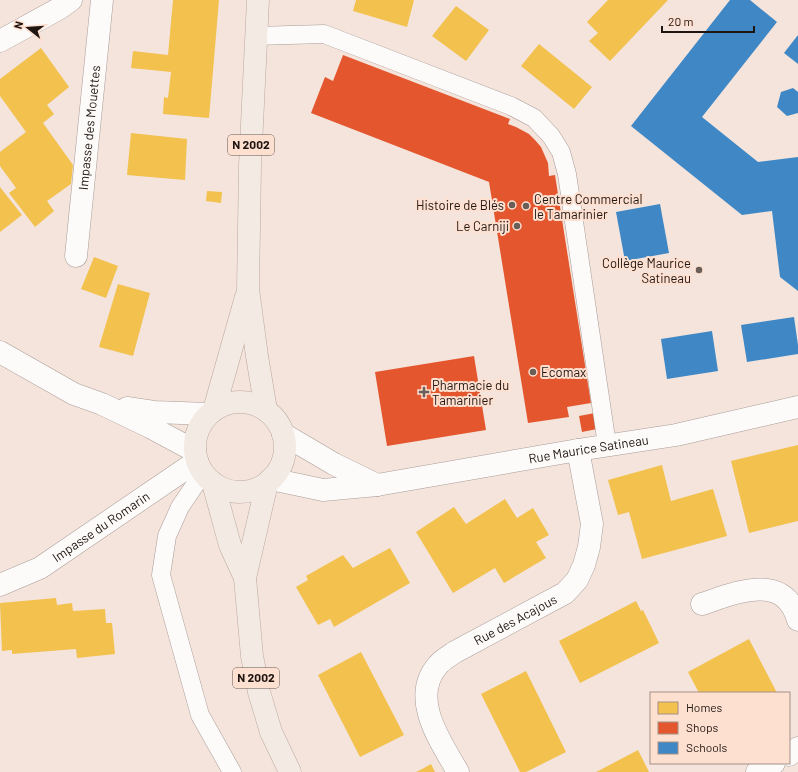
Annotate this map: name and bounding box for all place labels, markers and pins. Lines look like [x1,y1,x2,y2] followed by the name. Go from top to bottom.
[534,191,642,222] place label: Centre Commercial le Tamarinier
[416,197,504,213] place label: Histoire de Blés
[507,200,517,210] marker: Histoire de Blés
[521,201,531,211] marker: Centre Commercial le Tamarinier
[456,218,509,234] place label: Le Carniji
[512,221,522,231] marker: Le Carniji
[602,255,691,286] place label: Collège Maurice Satineau
[694,265,704,275] marker: Collège Maurice Satineau
[541,364,586,380] place label: Ecomax
[528,367,538,377] marker: Ecomax
[432,377,509,408] place label: Pharmacie du Tamarinier
[419,387,429,397] marker: Pharmacie du Tamarinier

